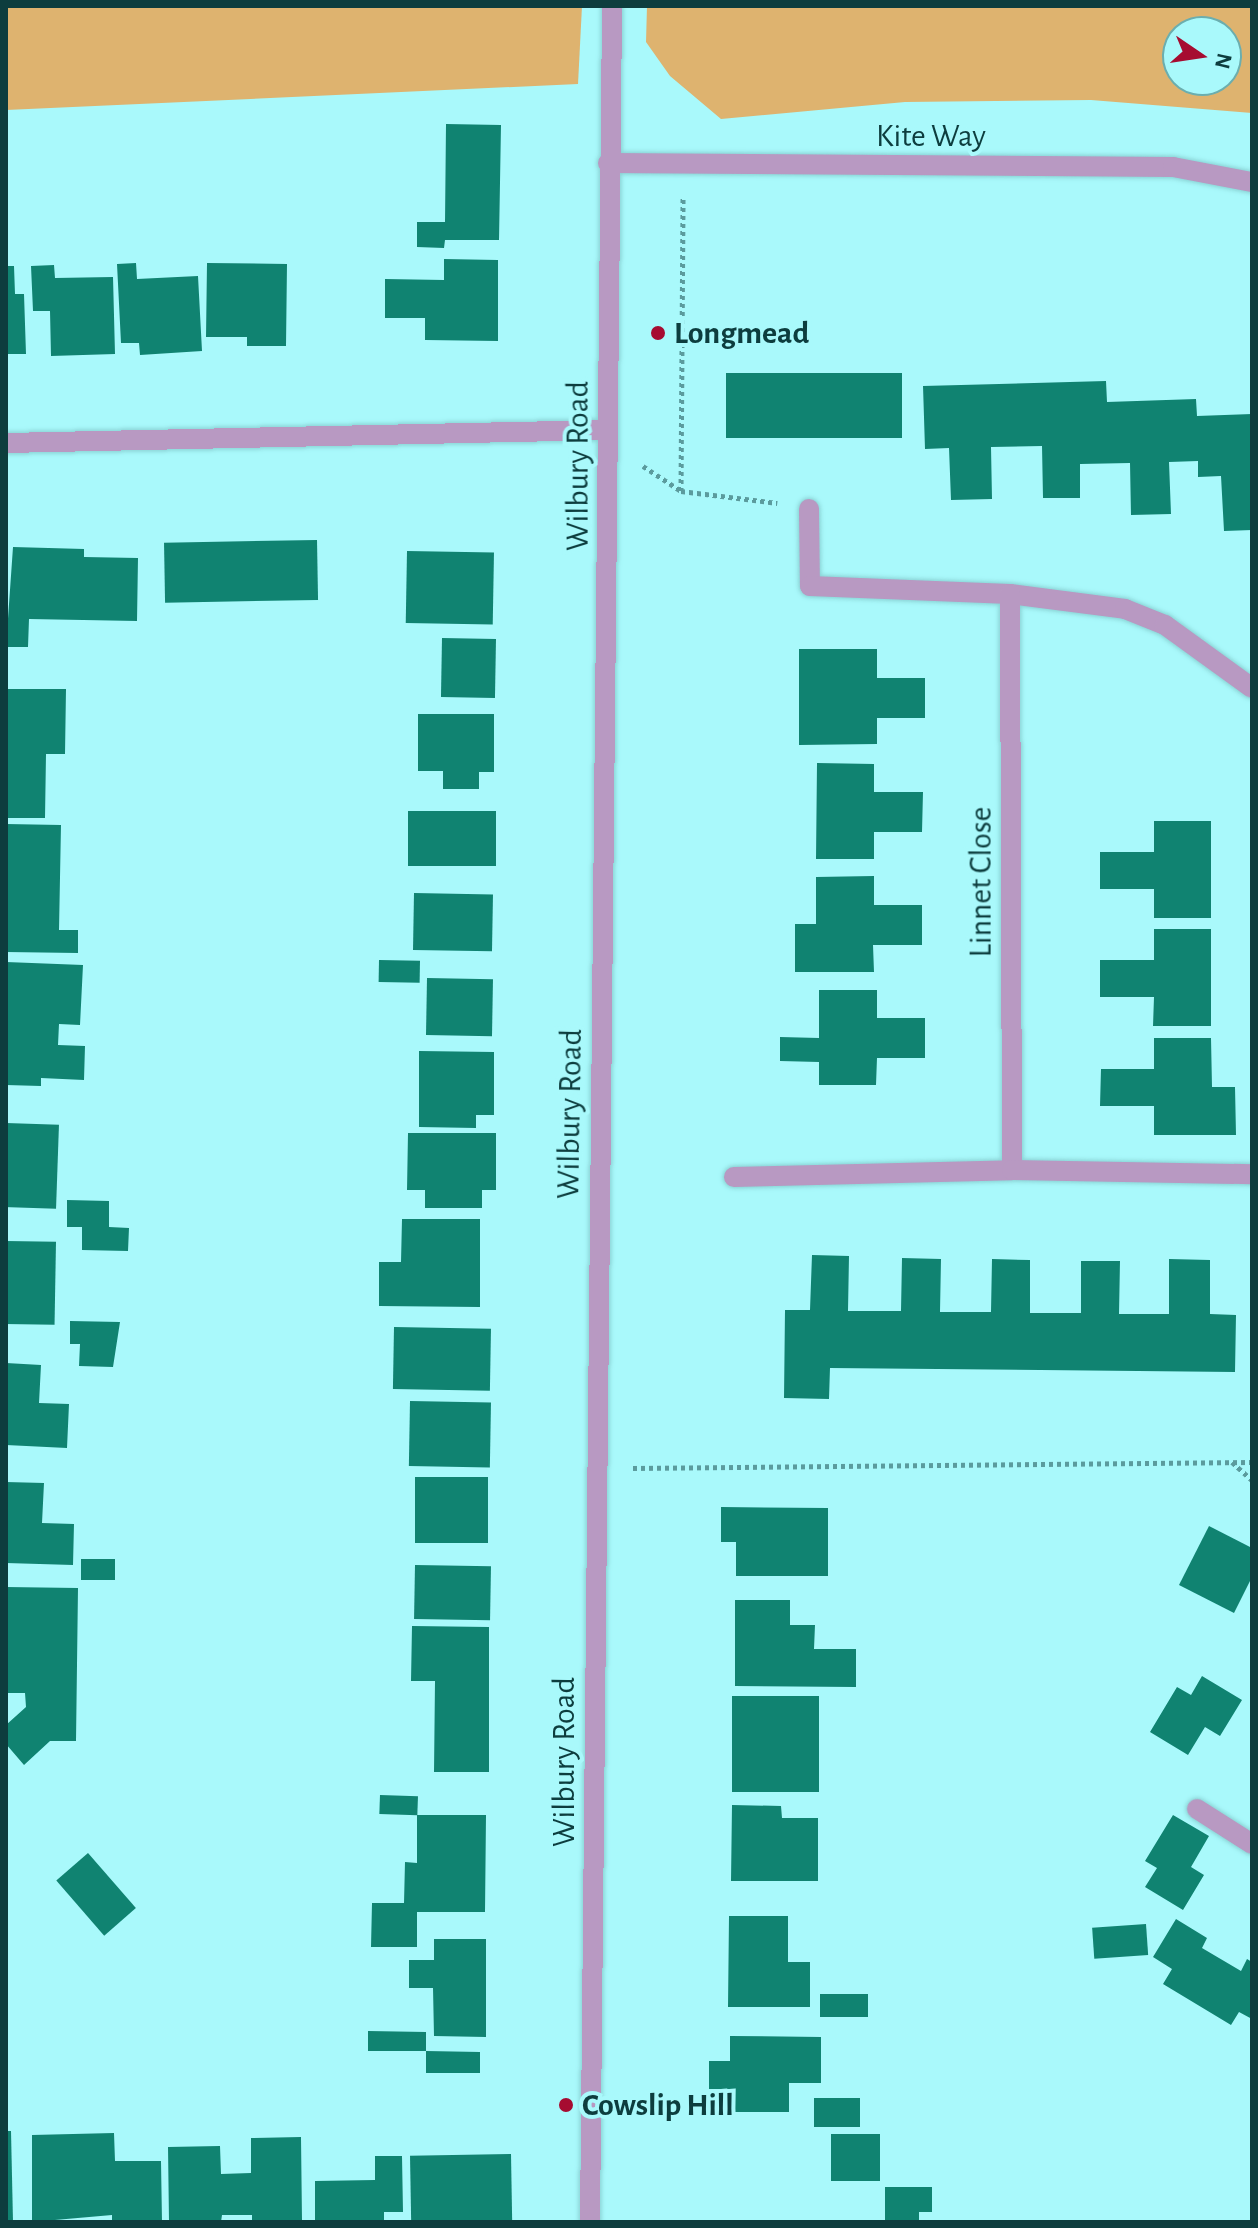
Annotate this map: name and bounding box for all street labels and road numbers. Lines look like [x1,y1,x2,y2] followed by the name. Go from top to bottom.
[876,117,986,155] street label: Kite Way
[559,381,597,551] street label: Wilbury Road
[962,807,1000,957] street label: Linnet Close
[549,1029,591,1199] street label: Wilbury Road
[545,1677,583,1847] street label: Wilbury Road

